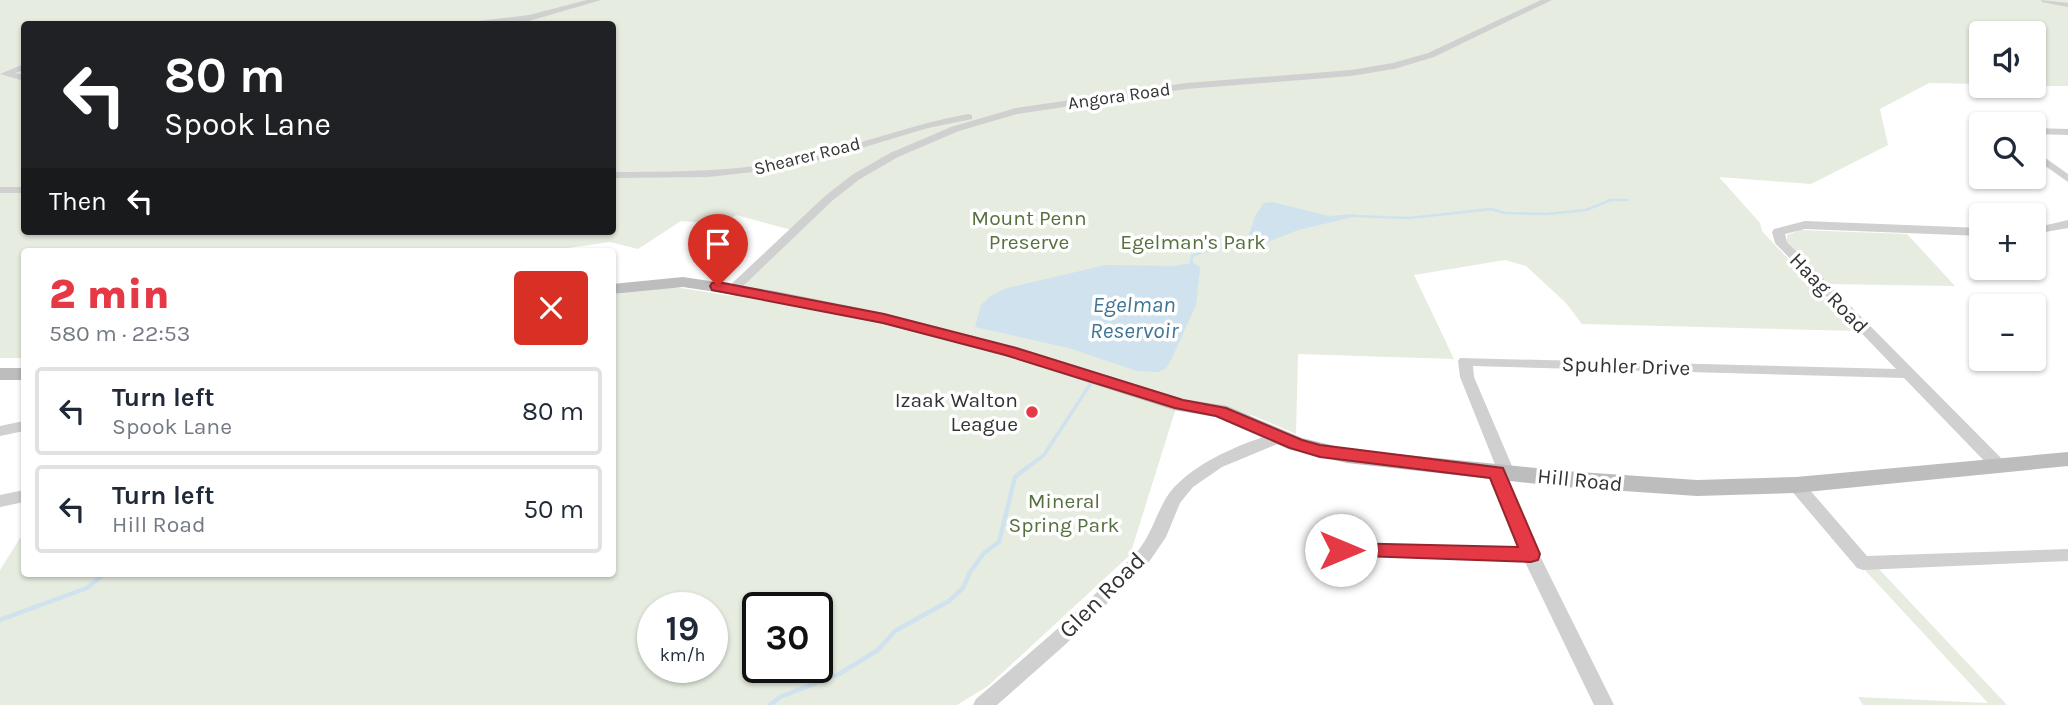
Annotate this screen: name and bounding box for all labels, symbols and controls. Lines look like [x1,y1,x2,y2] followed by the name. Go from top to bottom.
[1969,21,2046,371] map controls
[1969,21,2046,98] button: sound
[164,47,286,104] text: 80 m
[49,49,140,140] icon: left
[1066,78,1172,114] street label: Angora Road
[164,106,331,143] text: Spook Lane
[1969,112,2046,189] button: search
[752,132,862,180] street label: Shearer Road
[121,182,159,220] icon: left
[49,186,107,217] text: Then
[1969,203,2046,280] button: +
[971,206,1087,254] park label: Mount Penn Preserve
[688,214,748,286] pin
[699,225,737,263] icon: arrive
[1120,230,1266,254] park label: Egelman's Park
[1785,248,1873,338] street label: Haag Road
[49,269,169,319] text: 2 min
[514,271,588,345] button: close
[1090,291,1179,344] water label: Egelman Reservoir
[1969,294,2046,371] button: −
[49,320,190,347] text: 580 m · 22:53
[1561,352,1691,380] street label: Spuhler Drive
[112,382,214,413] text: Turn left
[895,388,1018,436] place label: Izaak Walton League
[53,392,91,430] icon: left
[522,396,584,427] text: 80 m
[1024,404,1040,420] marker: Izaak Walton League
[112,413,232,440] text: Spook Lane
[1536,464,1624,496] street label: Hill Road
[112,480,214,511] text: Turn left
[1009,489,1120,537] park label: Mineral Spring Park
[53,490,91,528] icon: left
[523,494,584,525] text: 50 m
[112,511,206,538] text: Hill Road
[1304,513,1378,587] position arrow
[1053,546,1151,644] street label: Glen Road
[742,592,833,683] speed limit sign: 30
[666,608,699,649] text: 19
[660,644,705,666] text: km/h

